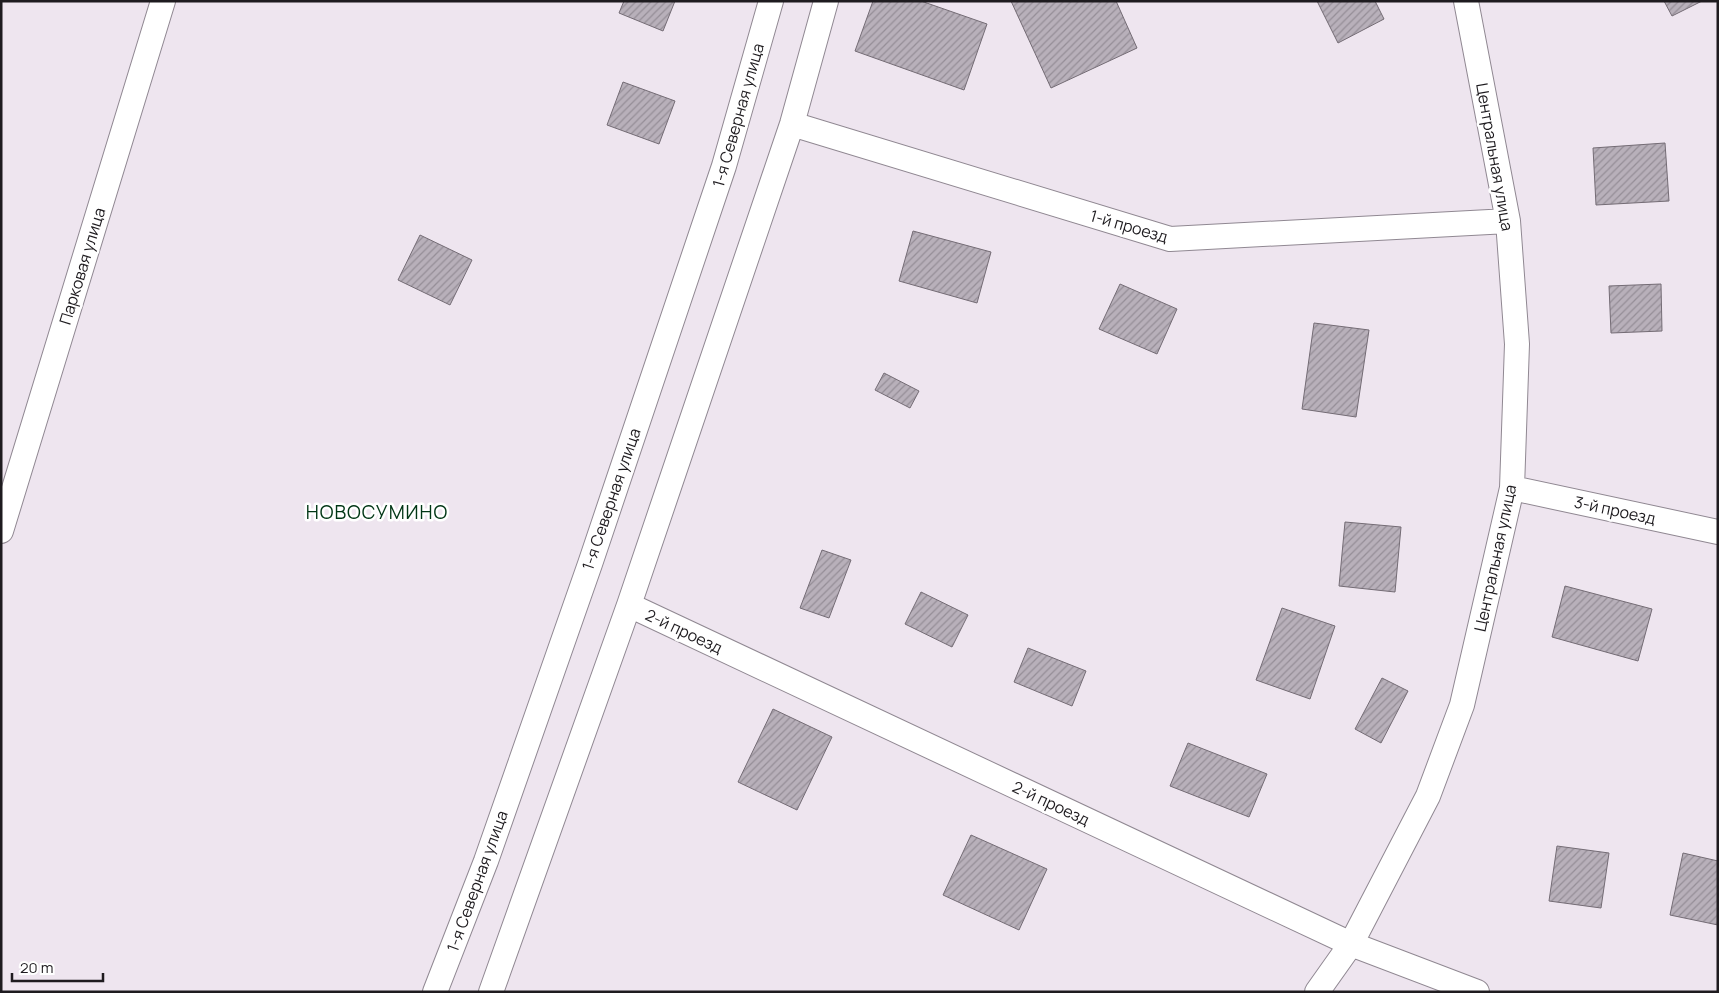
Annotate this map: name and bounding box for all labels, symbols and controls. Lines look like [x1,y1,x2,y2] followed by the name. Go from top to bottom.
[707,40,769,190] street label: 1-я Северная улица
[1471,81,1519,233] street label: Центральная улица
[1088,204,1171,248] street label: 1-й проезд
[54,205,110,327] street label: Парковая улица
[576,425,646,573] street label: 1-я Северная улица
[1469,482,1521,634] street label: Центральная улица
[1572,491,1658,529] street label: 3-й проезд
[306,499,448,525] district label: НОВОСУМИНО
[642,604,727,659] street label: 2-й проезд
[1009,776,1094,831] street label: 2-й проезд
[441,807,513,955] street label: 1-я Северная улица
[12,950,104,982] scale bar
[20,957,53,978] text: 20 m

